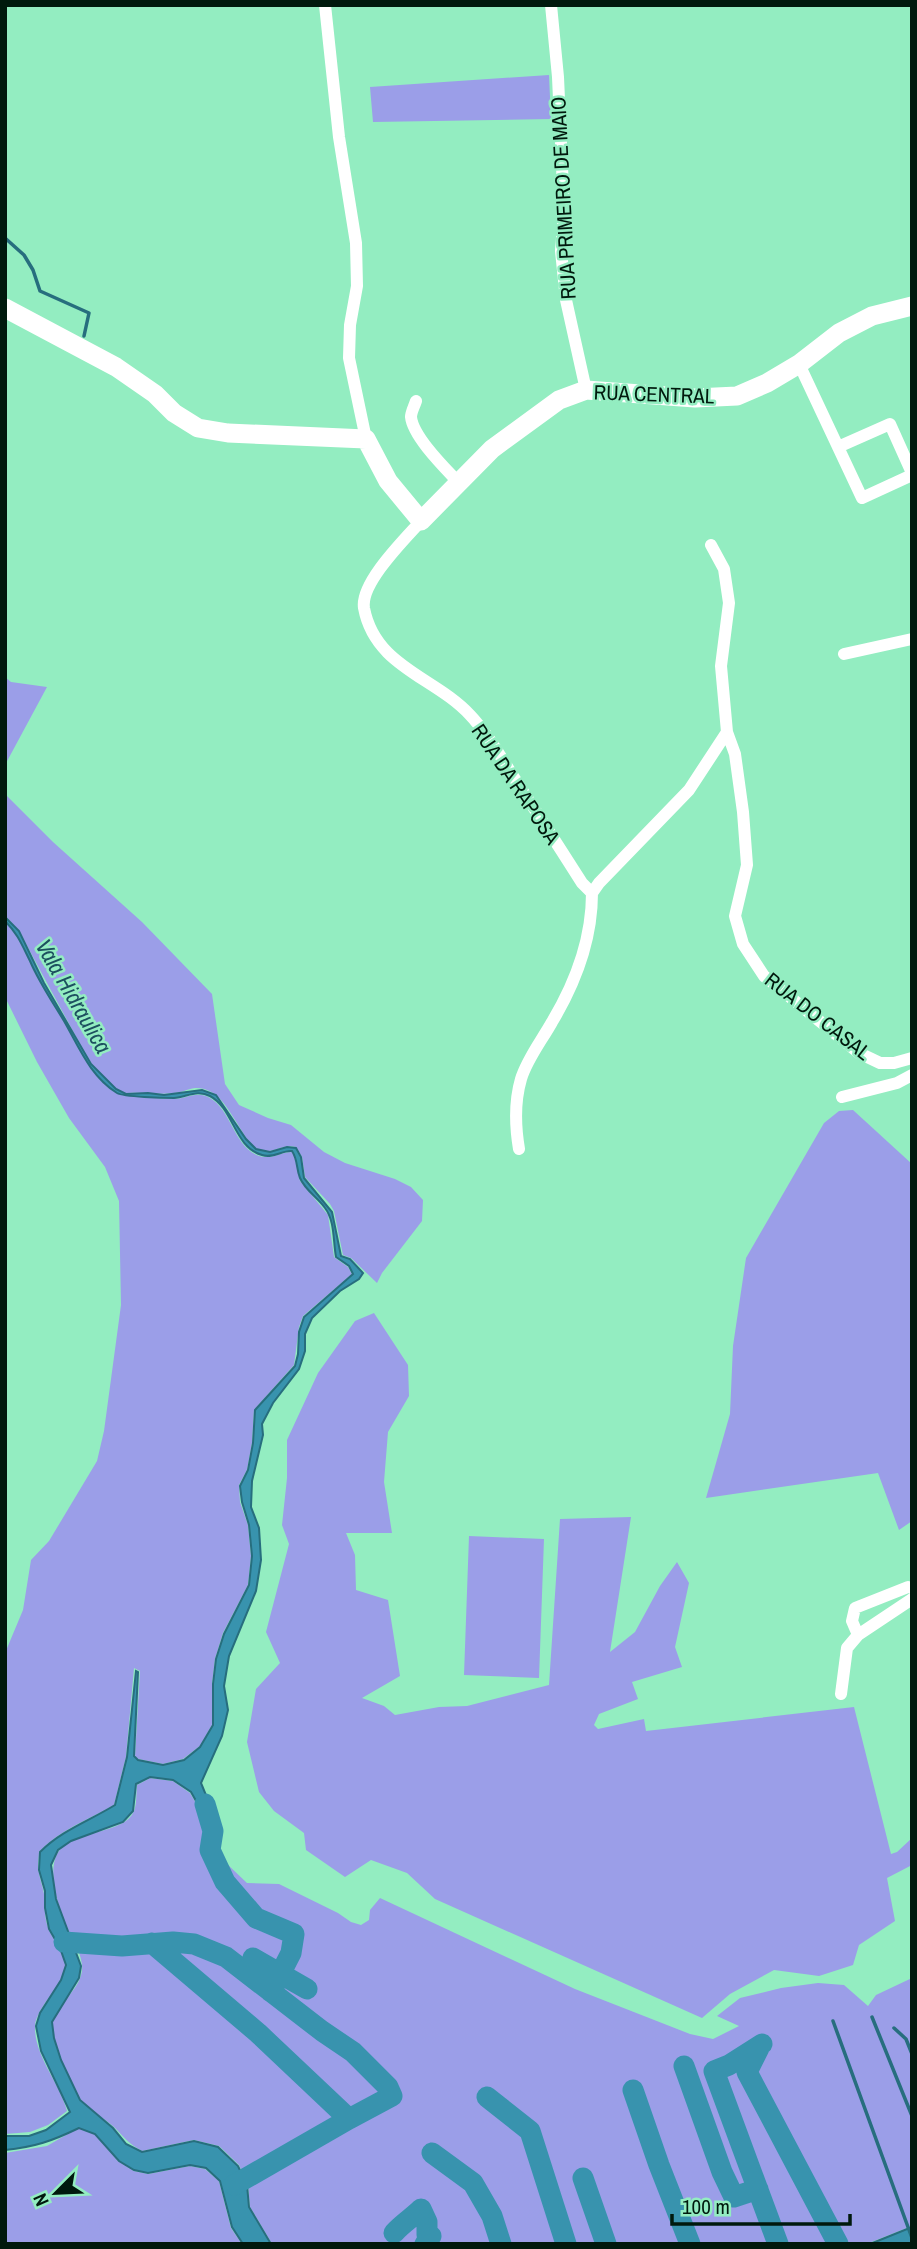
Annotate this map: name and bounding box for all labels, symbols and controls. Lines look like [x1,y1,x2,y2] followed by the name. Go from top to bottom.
[543,96,583,300] street label: RUA PRIMEIRO DE MAIO
[593,377,715,411] street label: RUA CENTRAL
[465,718,567,850] street label: RUA DA RAPOSA
[29,933,119,1059] water label: Vala Hidraulica
[759,965,877,1067] street label: RUA DO CASAL
[21,2158,91,2228] north arrow
[672,2182,850,2226] scale bar
[26,2189,55,2210] text: N
[682,2192,730,2221] text: 100 m

